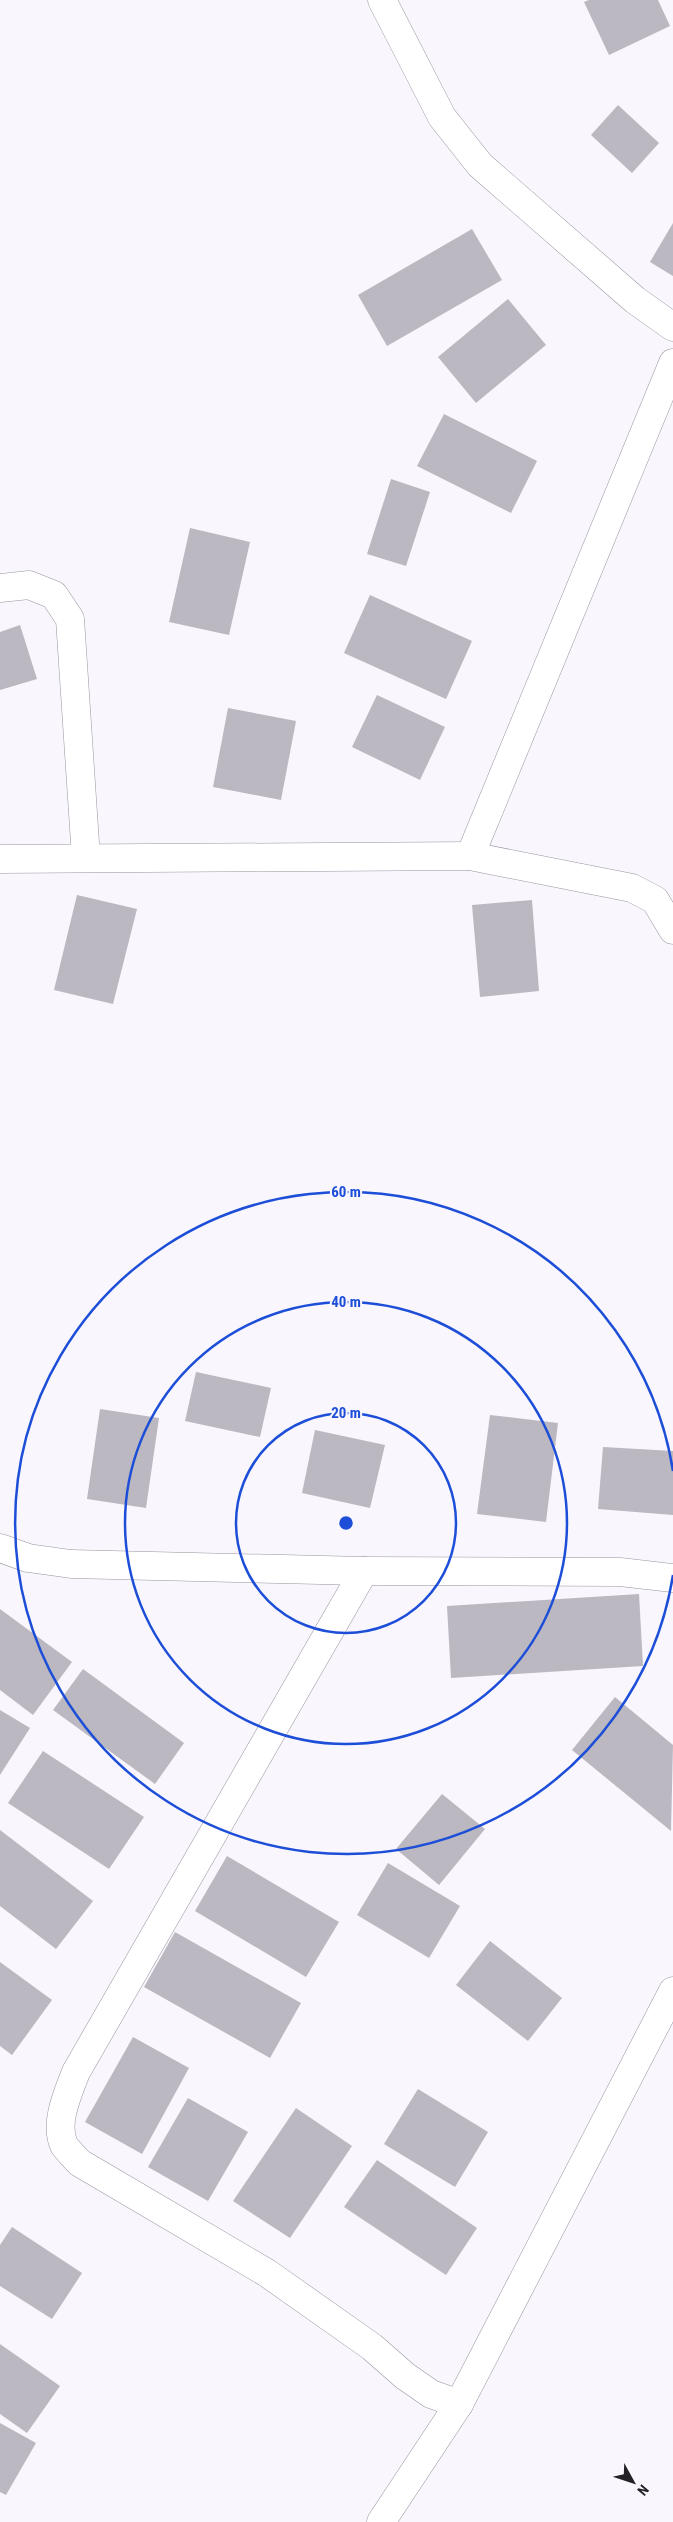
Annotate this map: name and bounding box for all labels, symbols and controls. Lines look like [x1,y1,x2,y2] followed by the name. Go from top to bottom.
[331,1183,361,1201] text: 60 m
[331,1293,361,1311] text: 40 m
[331,1404,361,1422] text: 20 m
[337,1514,355,1532] centre of rings
[608,2457,658,2507] north arrow
[634,2482,652,2499] text: N

